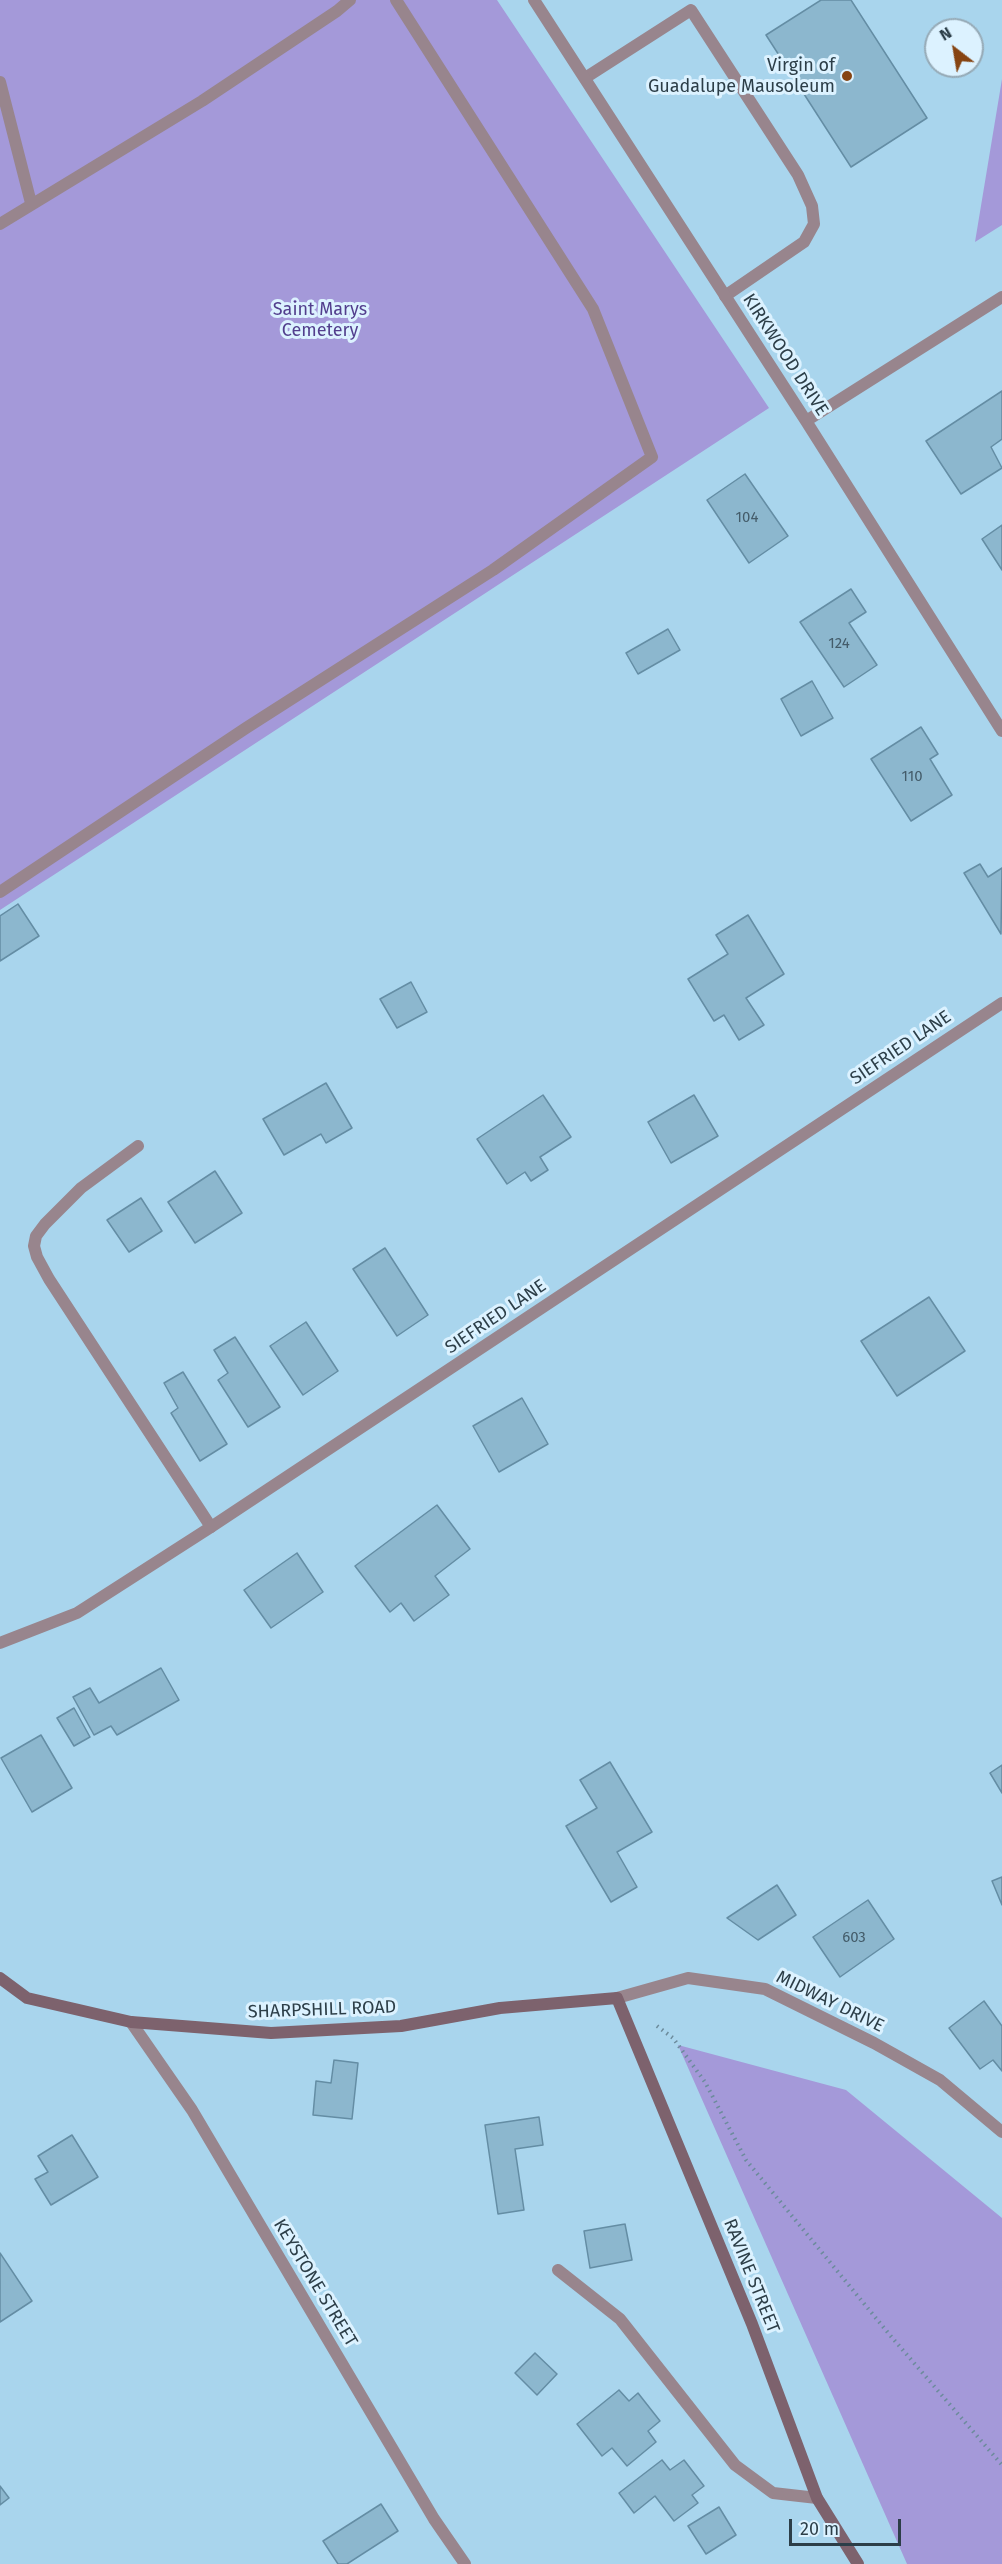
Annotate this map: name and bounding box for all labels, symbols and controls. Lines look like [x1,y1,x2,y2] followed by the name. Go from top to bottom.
[924,18,984,78] north arrow
[936,23,955,45] text: N
[648,55,835,98] place label: Virgin of Guadalupe Mausoleum
[840,69,854,83] marker: Virgin of Guadalupe Mausoleum
[738,290,832,420] street label: KIRKWOOD DRIVE
[273,299,367,342] park label: Saint Marys Cemetery
[736,509,758,527] house number: 104
[828,635,850,653] house number: 124
[901,768,923,786] house number: 110
[846,1006,956,1090] street label: SIEFRIED LANE
[441,1275,551,1359] street label: SIEFRIED LANE
[842,1929,866,1947] house number: 603
[773,1967,887,2037] street label: MIDWAY DRIVE
[248,1997,396,2023] street label: SHARPSHILL ROAD
[268,2215,362,2351] street label: KEYSTONE STREET
[718,2216,784,2336] street label: RAVINE STREET
[792,2507,904,2545] scale bar
[800,2518,839,2540] text: 20 m

